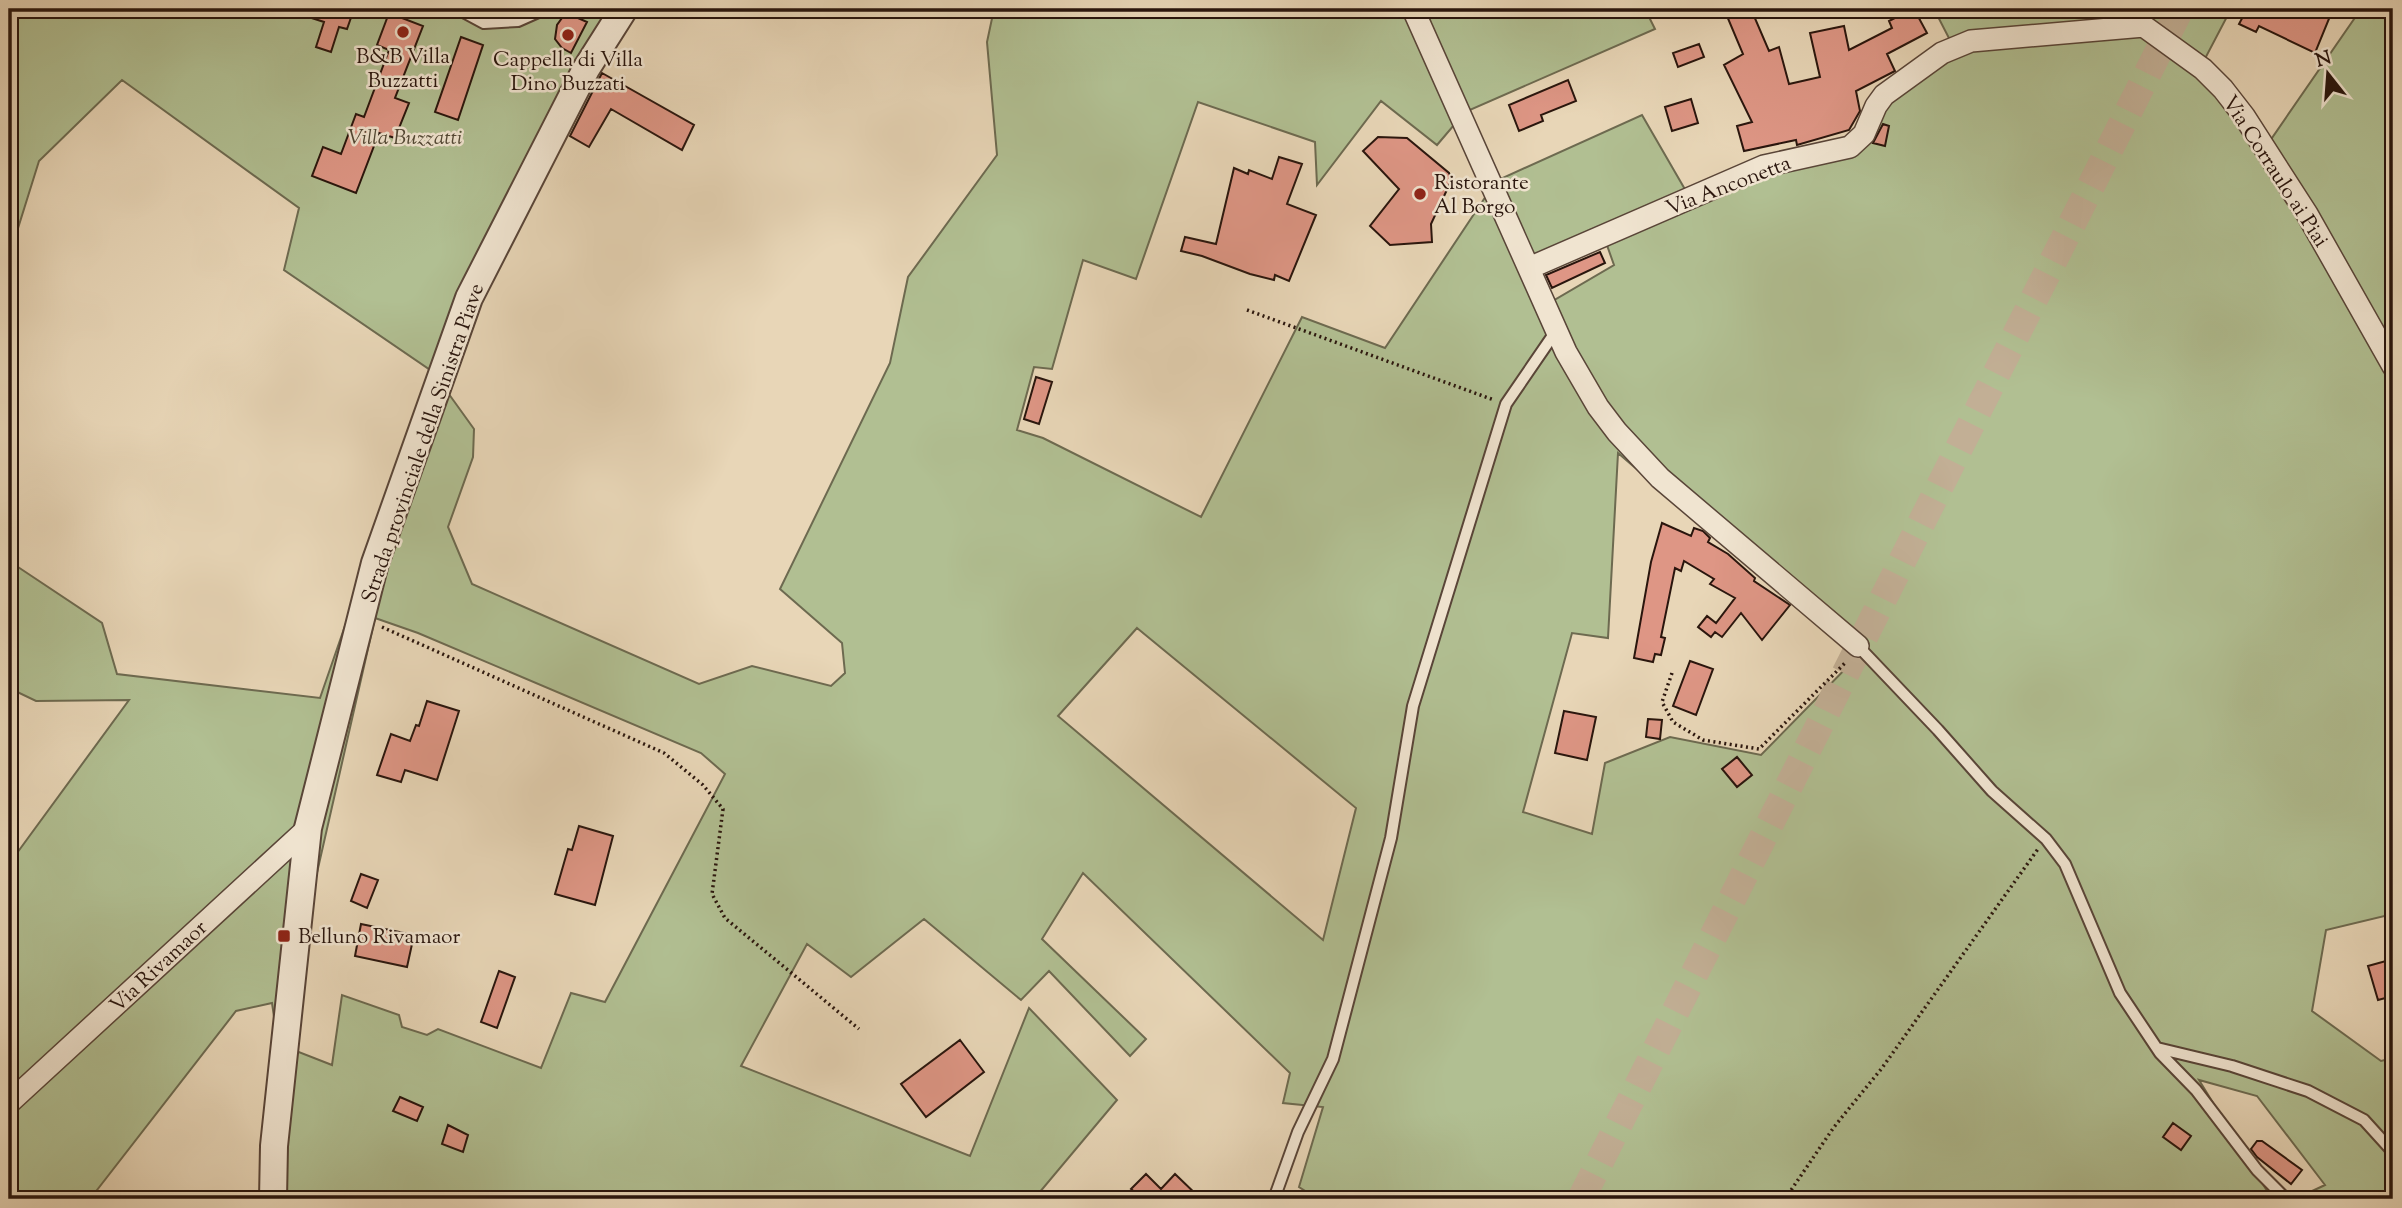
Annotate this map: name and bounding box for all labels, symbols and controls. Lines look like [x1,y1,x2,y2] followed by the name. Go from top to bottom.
[395,24,411,40] marker: B&B Villa Buzzatti
[560,27,576,43] marker: Cappella di Villa Dino Buzzati
[2294,38,2364,108] north arrow
[356,43,450,97] place label: B&B Villa Buzzatti
[2313,45,2335,75] text: N
[493,46,643,100] place label: Cappella di Villa Dino Buzzati
[2214,90,2335,254] street label: Via Corraulo ai Piai
[348,124,462,154] park label: Villa Buzzatti
[1662,149,1796,225] street label: Via Anconetta
[1434,169,1529,223] place label: Ristorante Al Borgo
[1412,186,1428,202] marker: Ristorante Al Borgo
[355,280,493,607] street label: Strada provinciale della Sinistra Piave
[104,914,215,1021] street label: Via Rivamaor
[298,923,461,953] place label: Belluno Rivamaor
[276,928,292,944] marker: Belluno Rivamaor

